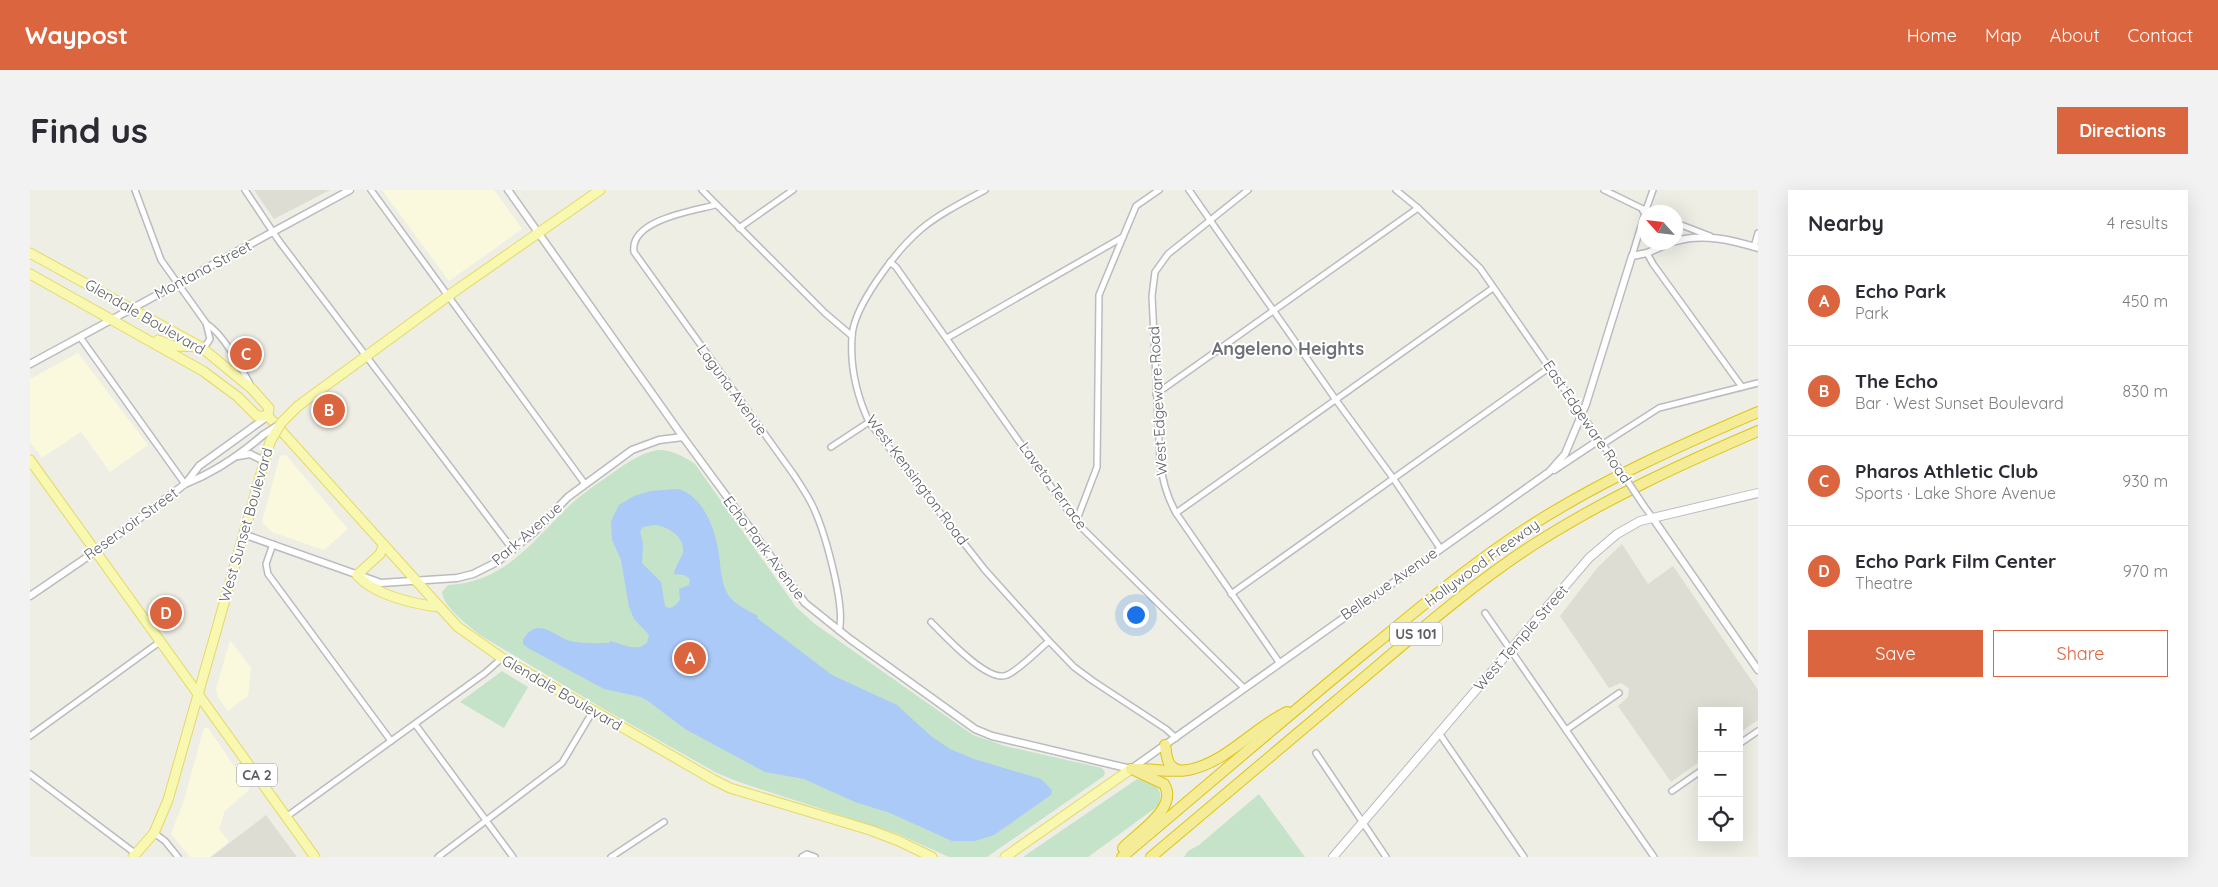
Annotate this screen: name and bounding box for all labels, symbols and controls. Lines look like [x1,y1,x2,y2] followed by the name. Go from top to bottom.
[25,20,128,50] text: Waypost
[1907,24,1957,47] text: Home
[1985,24,2022,47] text: Map
[2050,24,2100,47] text: About
[2128,24,2193,47] text: Contact
[2057,107,2188,154] button: Directions
[30,108,148,152] text: Find us
[1638,205,1683,250] north arrow
[1808,210,1884,236] text: Nearby
[2107,213,2168,233] text: 4 results
[151,236,255,303] street label: Montana Street
[82,274,209,359] street label: Glendale Boulevard
[1855,279,1946,303] text: Echo Park
[1819,291,1829,311] text: A
[2122,291,2168,311] text: 450 m
[1855,303,1889,323] text: Park
[1144,326,1171,476] street label: West Edgeware Road
[230,335,262,373] pin: C
[1212,337,1365,360] district label: Angeleno Heights
[693,340,772,439] street label: Laguna Avenue
[1539,356,1636,487] street label: East Edgeware Road
[1855,369,1938,393] text: The Echo
[1819,381,1829,401] text: B
[2122,381,2168,401] text: 830 m
[313,391,345,429] pin: B
[1855,393,2064,413] text: Bar · West Sunset Boulevard
[862,411,973,549] street label: West Kensington Road
[1015,438,1092,533] street label: Laveta Terrace
[214,445,277,604] street label: West Sunset Boulevard
[1855,459,2038,483] text: Pharos Athletic Club
[1819,471,1829,491] text: C
[2122,471,2168,491] text: 930 m
[80,483,181,564] street label: Reservoir Street
[1855,483,2056,503] text: Sports · Lake Shore Avenue
[719,492,810,603] street label: Echo Park Avenue
[488,498,566,569] street label: Park Avenue
[1421,515,1543,611] street label: Hollywood Freeway
[1337,543,1441,624] street label: Bellevue Avenue
[1855,549,2056,573] text: Echo Park Film Center
[1818,561,1830,581] text: D
[2123,561,2168,581] text: 970 m
[1855,573,1913,593] text: Theatre
[1469,581,1572,695] street label: West Temple Street
[150,594,182,632] pin: D
[1123,602,1149,628] your location
[1390,622,1442,646] road number: US 101
[1808,630,1983,677] button: Save
[1993,630,2168,677] button: Share
[674,639,706,677] pin: A
[499,650,626,735] street label: Glendale Boulevard
[1698,707,1743,842] map controls
[1698,707,1743,752] button: +
[1698,752,1743,797] button: −
[237,764,277,786] road number: CA 2
[1698,797,1743,842] button: locate

